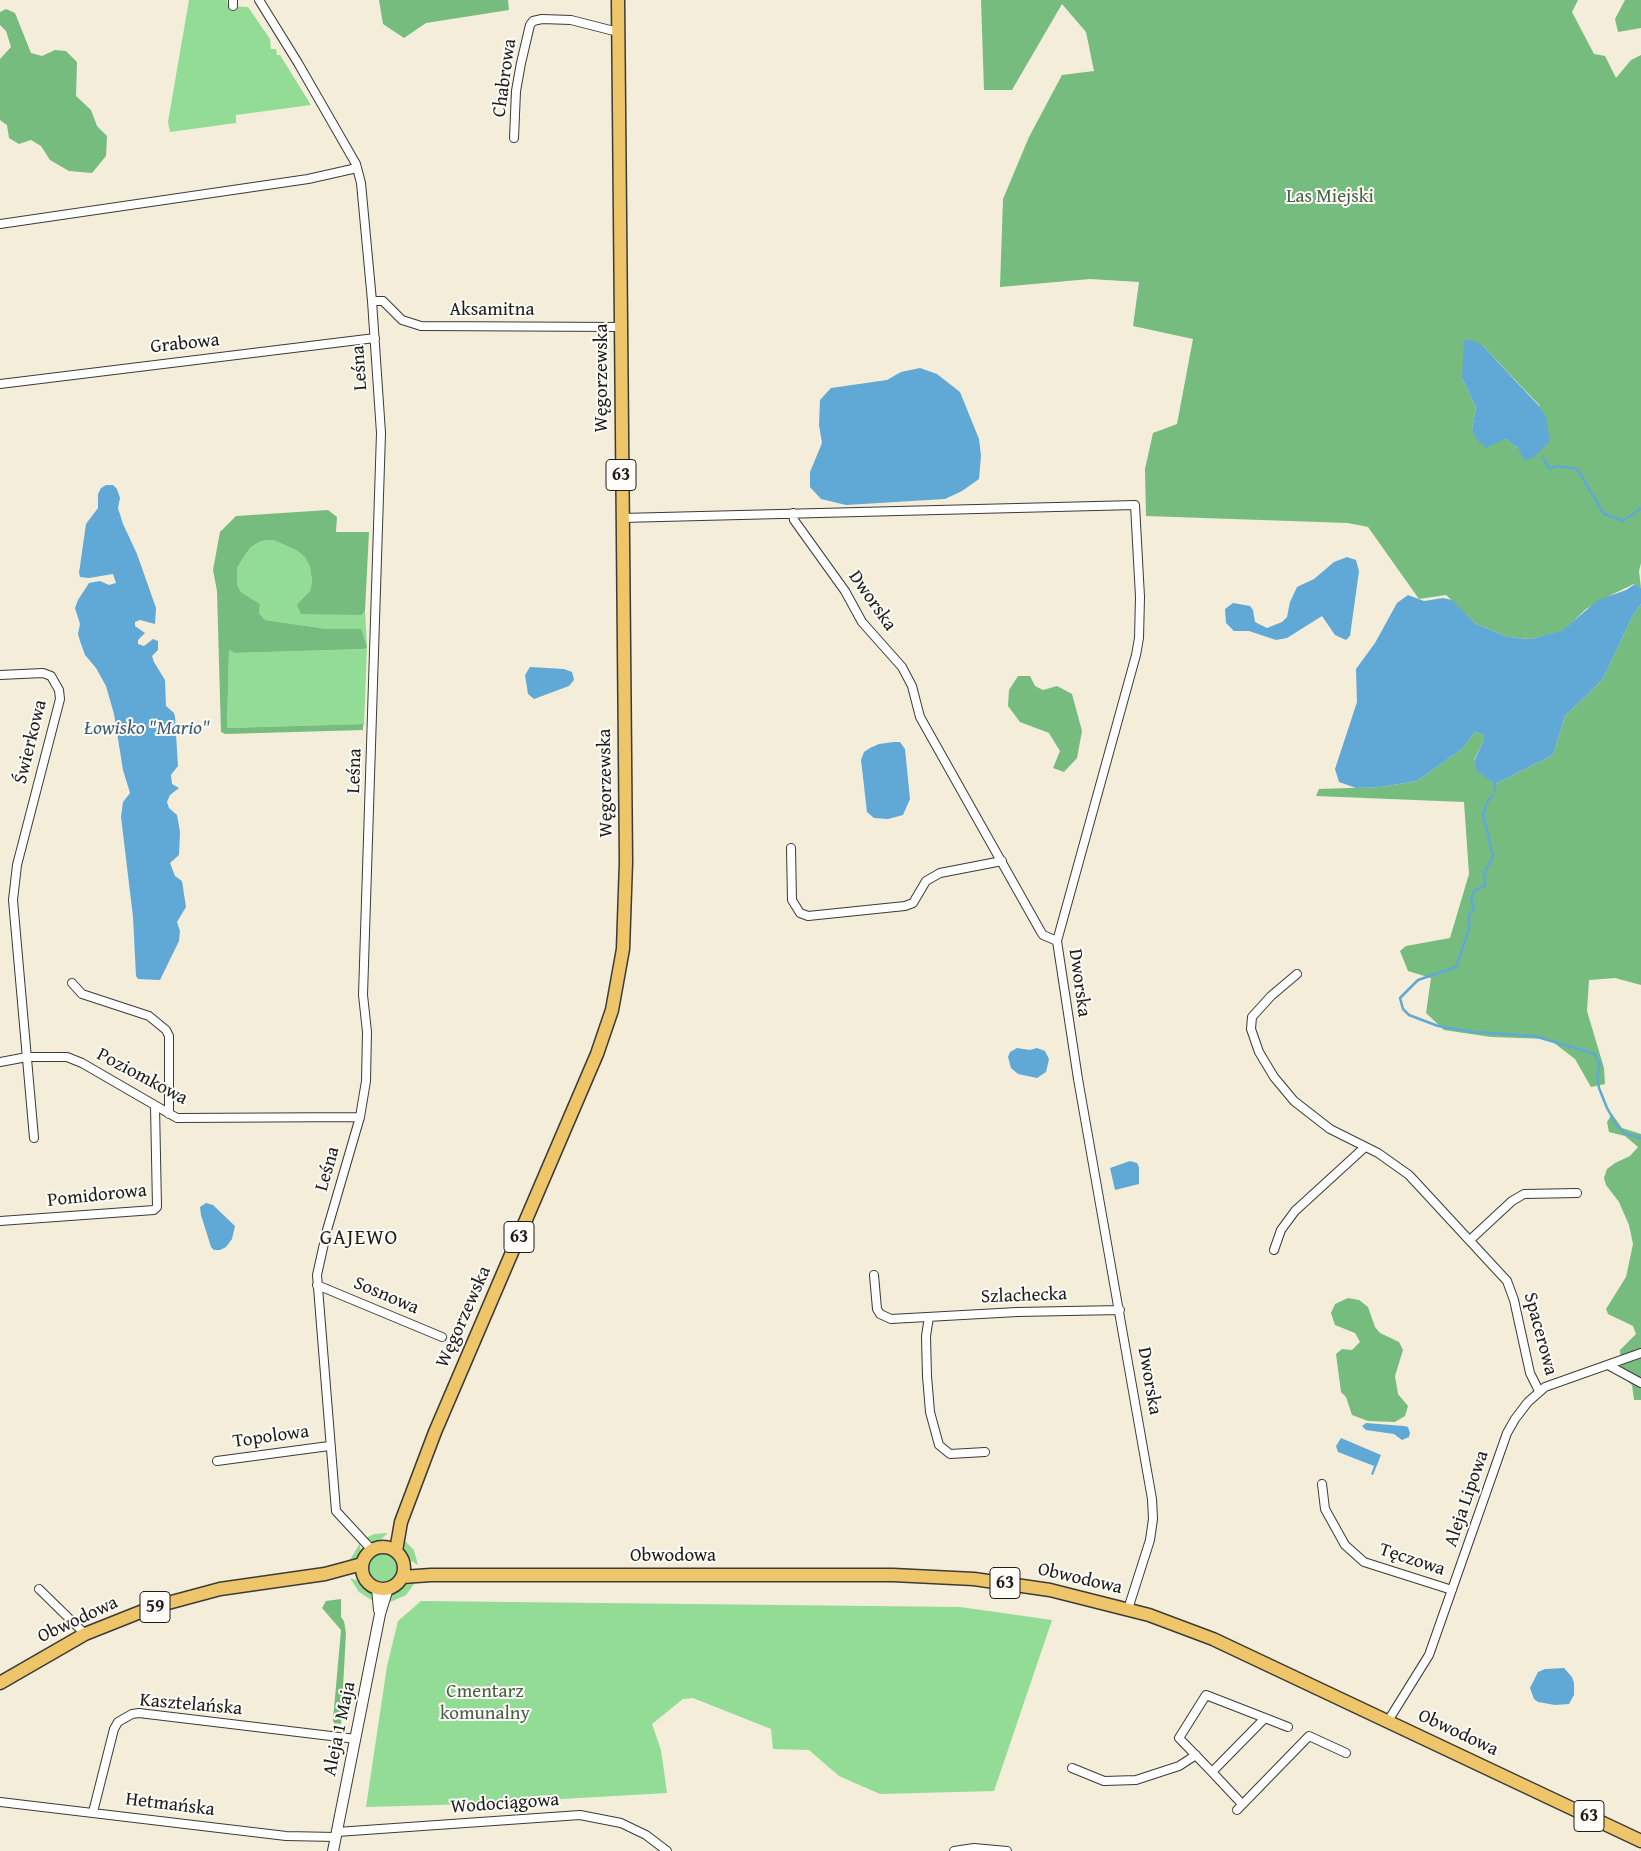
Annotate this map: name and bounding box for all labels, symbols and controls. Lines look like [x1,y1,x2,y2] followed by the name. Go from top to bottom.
[488,37,522,119] street label: Chabrowa
[1286,186,1374,208] park label: Las Miejski
[450,299,534,321] street label: Aksamitna
[591,324,613,432] street label: Węgorzewska
[149,329,221,359] street label: Grabowa
[347,345,373,391] street label: Leśna
[606,460,636,490] road number: 63
[843,566,901,636] street label: Dworska
[10,698,52,786] street label: Świerkowa
[84,717,210,741] water label: Łowisko "Mario"
[594,728,618,838] street label: Węgorzewska
[343,748,367,794] street label: Leśna
[1063,948,1095,1018] street label: Dworska
[93,1044,191,1110] street label: Poziomkowa
[311,1144,345,1194] street label: Leśna
[46,1179,148,1213] street label: Pomidorowa
[504,1222,534,1252] road number: 63
[319,1226,399,1252] district label: GAJEWO
[431,1263,497,1371] street label: Węgorzewska
[350,1272,422,1320] street label: Sosnowa
[980,1283,1068,1309] street label: Szlachecka
[1518,1290,1562,1378] street label: Spacerowa
[1132,1345,1166,1417] street label: Dworska
[232,1420,310,1454] street label: Topolowa
[1440,1448,1494,1550] street label: Aleja Lipowa
[1376,1539,1448,1581] street label: Tęczowa
[630,1545,716,1567] street label: Obwodowa
[1036,1558,1124,1600] street label: Obwodowa
[990,1568,1020,1599] road number: 63
[34,1591,122,1649] street label: Obwodowa
[140,1591,170,1622] road number: 59
[319,1680,361,1778] street label: Aleja 1 Maja
[440,1681,530,1725] park label: Cmentarz komunalny
[139,1689,243,1721] street label: Kasztelańska
[1414,1704,1502,1762] street label: Obwodowa
[124,1788,216,1822] street label: Hetmańska
[450,1789,560,1819] street label: Wodociągowa
[1574,1800,1604,1832] road number: 63

